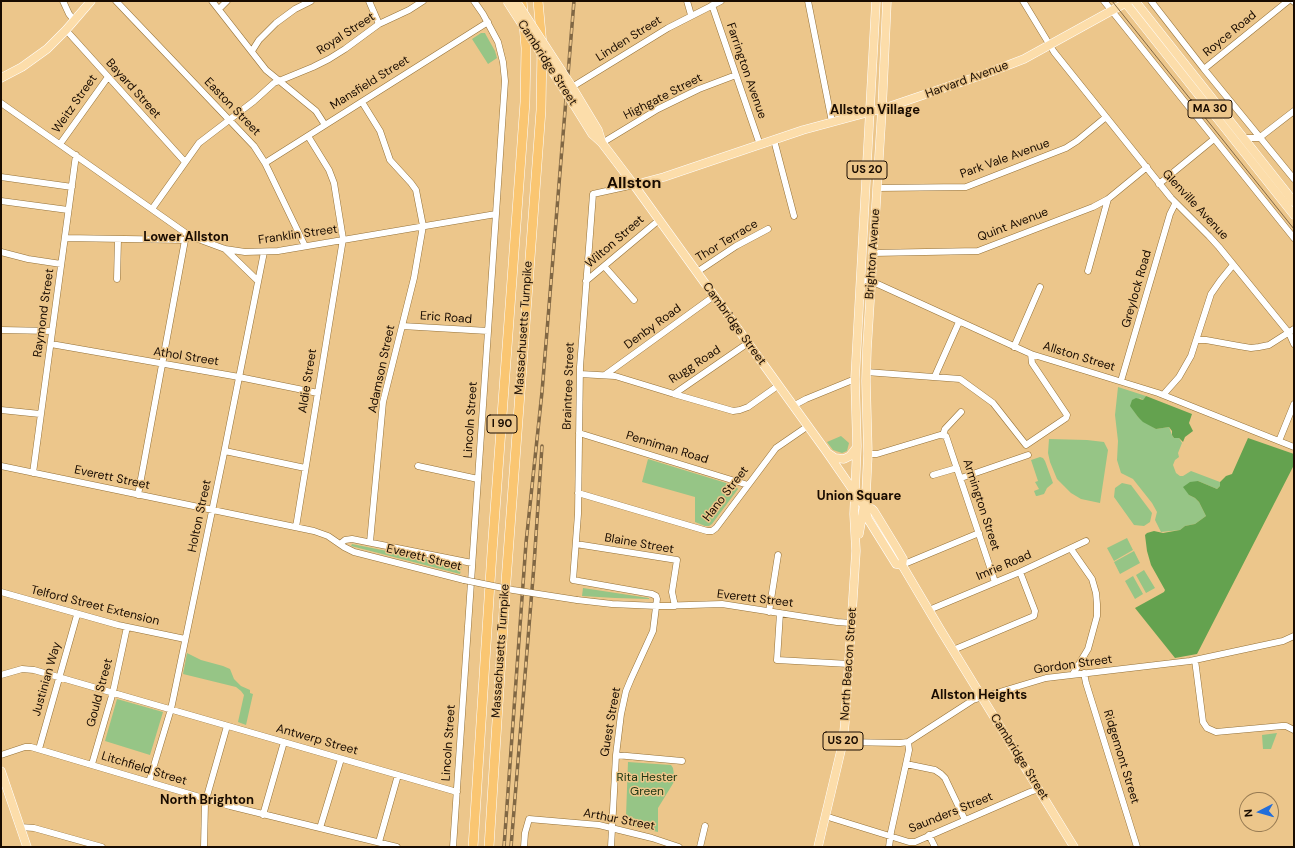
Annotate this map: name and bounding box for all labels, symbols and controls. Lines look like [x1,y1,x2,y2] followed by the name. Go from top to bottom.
[1200,8,1260,60] street label: Royce Road
[314,10,378,58] street label: Royal Street
[594,13,664,65] street label: Linden Street
[514,18,580,108] street label: Cambridge Street
[723,21,769,121] street label: Farrington Avenue
[328,53,412,113] street label: Mansfield Street
[102,56,164,122] street label: Bayard Street
[923,58,1011,102] street label: Harvard Avenue
[621,71,705,123] street label: Highgate Street
[50,72,100,136] street label: Weitz Street
[201,75,263,139] street label: Easton Street
[1188,100,1232,118] road number: MA 30
[830,103,920,119] district label: Allston Village
[958,136,1052,182] street label: Park Vale Avenue
[847,161,887,179] road number: US 20
[1159,167,1231,243] street label: Glenville Avenue
[607,174,661,194] district label: Allston
[976,205,1050,245] street label: Quint Avenue
[863,208,883,300] street label: Brighton Avenue
[583,213,647,271] street label: Wilton Street
[693,217,761,265] street label: Thor Terrace
[257,222,339,248] street label: Franklin Street
[143,230,229,246] district label: Lower Allston
[1119,248,1155,330] street label: Greylock Road
[512,261,536,395] street label: Massachusetts Turnpike
[31,268,57,358] street label: Raymond Street
[699,280,769,368] street label: Cambridge Street
[622,302,684,352] street label: Denby Road
[420,309,472,327] street label: Eric Road
[366,324,398,414] street label: Adamson Street
[1041,339,1117,375] street label: Allston Street
[560,342,578,430] street label: Braintree Street
[667,343,723,387] street label: Rugg Road
[152,345,220,369] street label: Athol Street
[296,348,320,414] street label: Aldie Street
[461,381,481,459] street label: Lincoln Street
[487,415,517,433] road number: I 90
[624,429,710,467] street label: Penniman Road
[959,457,1003,553] street label: Armington Street
[73,463,151,493] street label: Everett Street
[700,464,752,524] street label: Hano Street
[185,478,215,554] street label: Holton Street
[817,489,901,505] district label: Union Square
[603,531,675,557] street label: Blaine Street
[385,542,463,574] street label: Everett Street
[974,548,1034,584] street label: Imrie Road
[29,583,161,629] street label: Telford Street Extension
[489,584,513,718] street label: Massachusetts Turnpike
[716,587,794,611] street label: Everett Street
[838,607,860,721] street label: North Beacon Street
[30,640,64,718] street label: Justinian Way
[1033,652,1113,678] street label: Gordon Street
[84,657,116,729] street label: Gould Street
[598,686,624,758] street label: Guest Street
[931,688,1027,704] district label: Allston Heights
[439,704,459,782] street label: Lincoln Street
[1100,708,1142,806] street label: Ridgemont Street
[987,711,1051,803] street label: Cambridge Street
[274,721,360,759] street label: Antwerp Street
[823,732,863,750] road number: US 20
[100,749,188,789] street label: Litchfield Street
[617,771,677,799] park label: Rita Hester Green
[907,790,995,836] street label: Saunders Street
[1239,792,1279,832] north arrow
[160,793,254,809] district label: North Brighton
[582,806,656,834] street label: Arthur Street
[1241,808,1255,818] text: N

